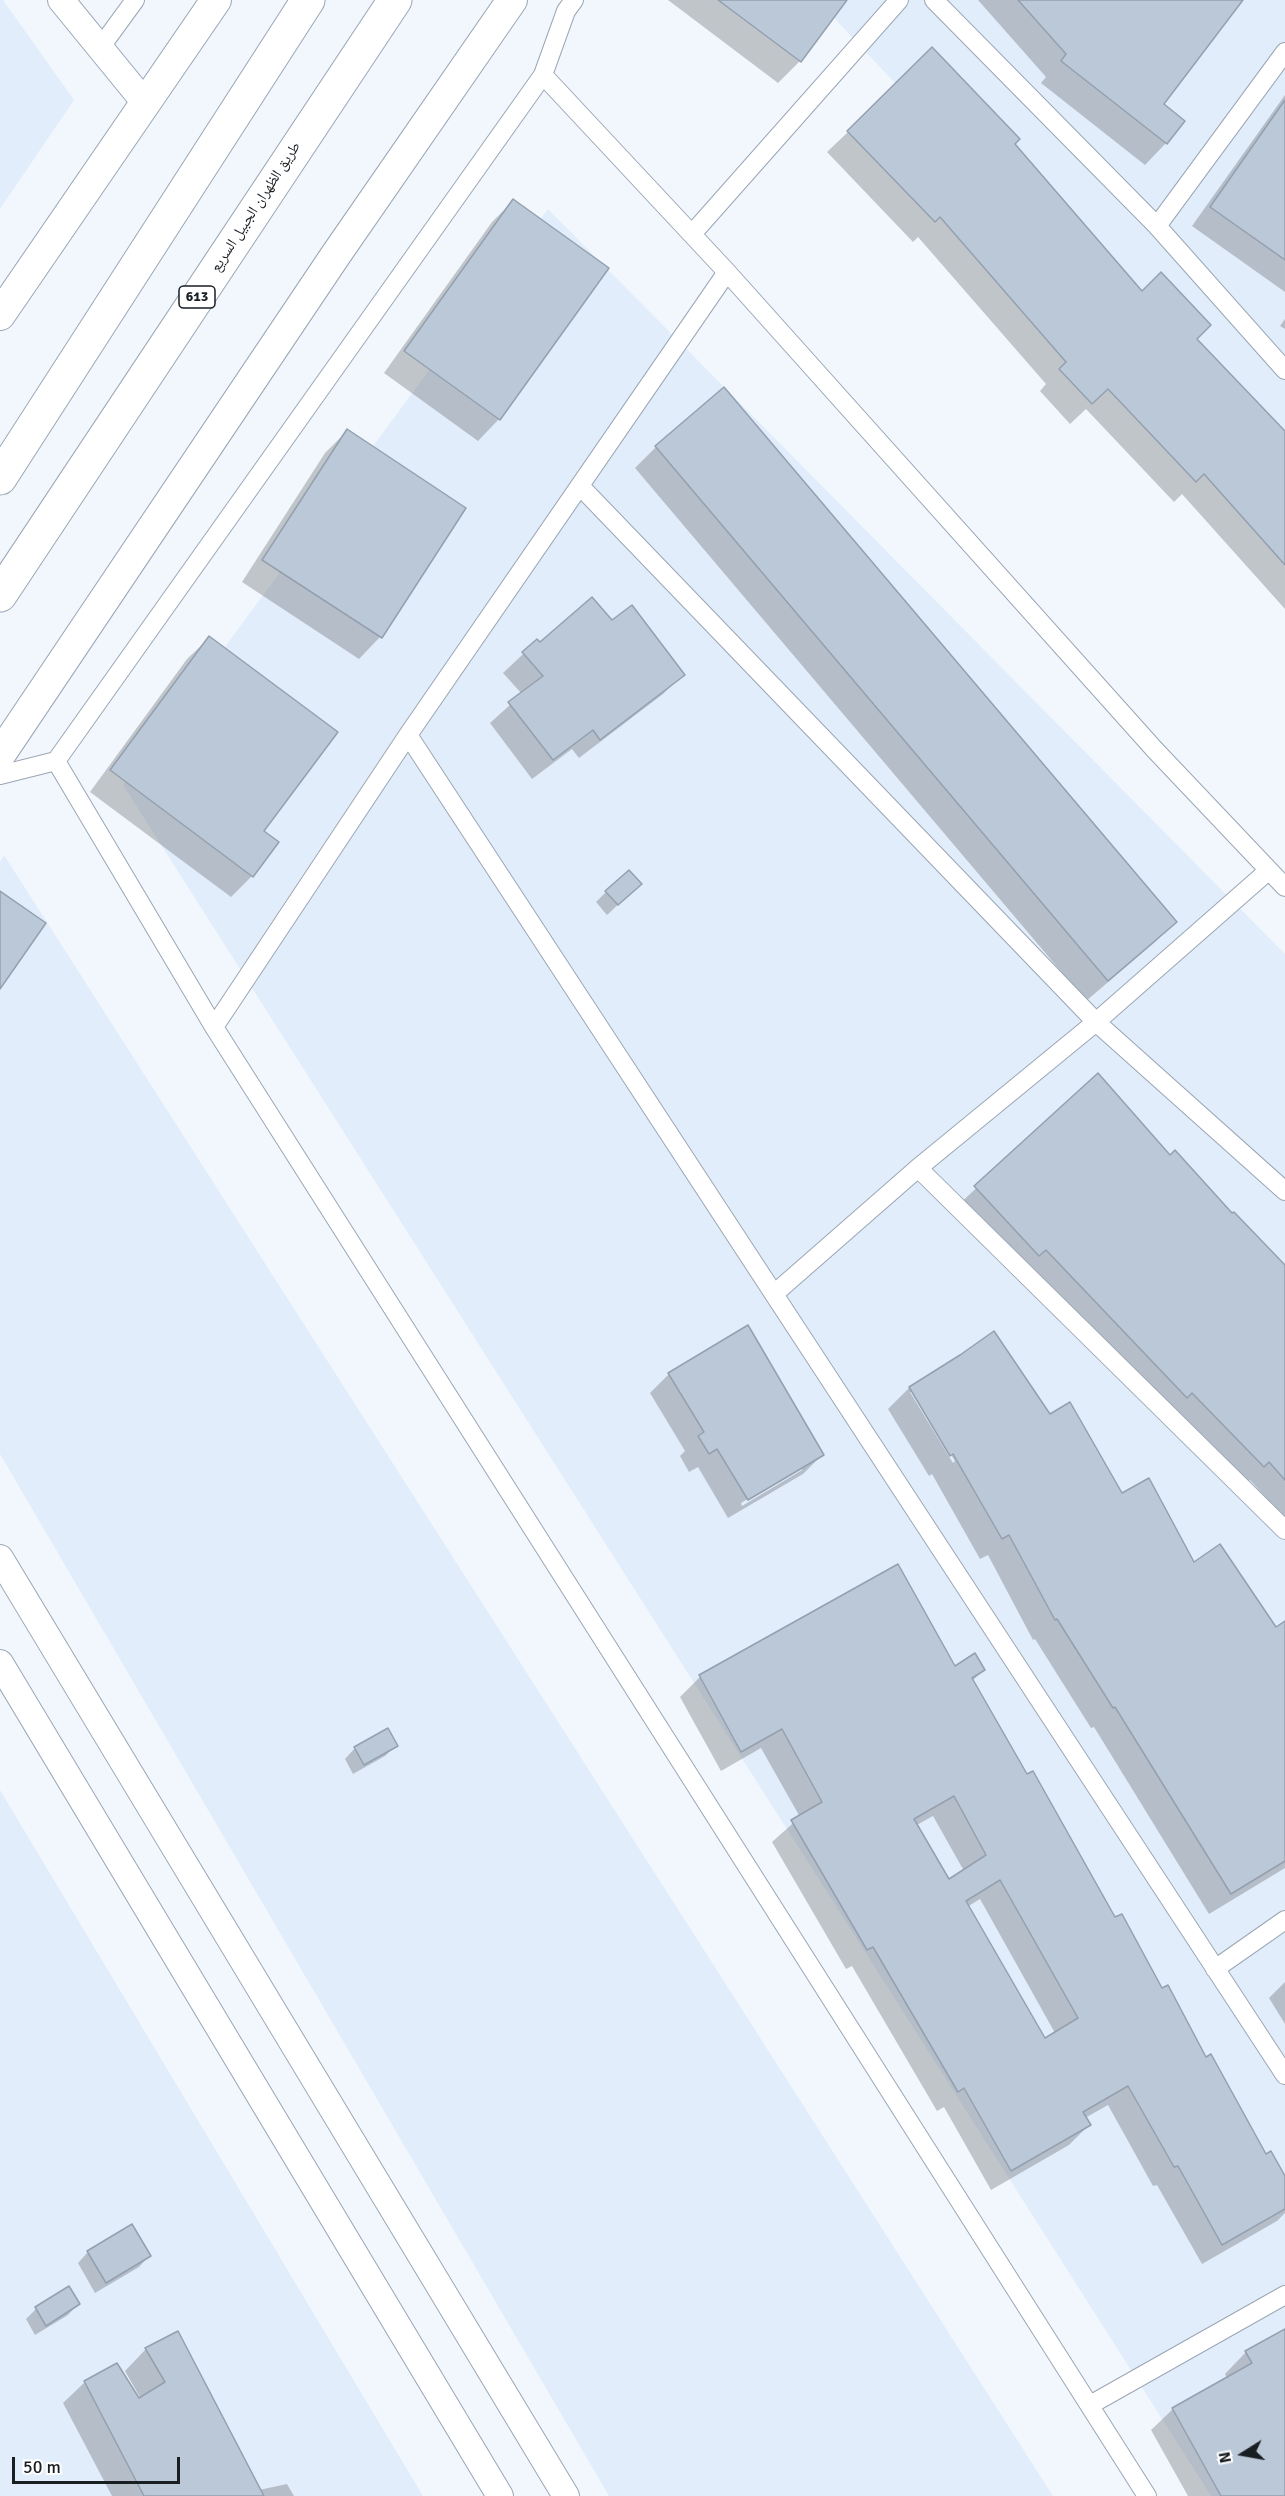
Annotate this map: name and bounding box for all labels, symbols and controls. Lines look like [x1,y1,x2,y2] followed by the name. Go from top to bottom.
[207,139,305,275] street label: طريق الظهران الجبيل السريع
[179,286,215,308] road number: 613
[1213,2424,1273,2484] north arrow
[15,2445,183,2483] scale bar
[1214,2450,1236,2465] text: N
[23,2456,61,2478] text: 50 m

